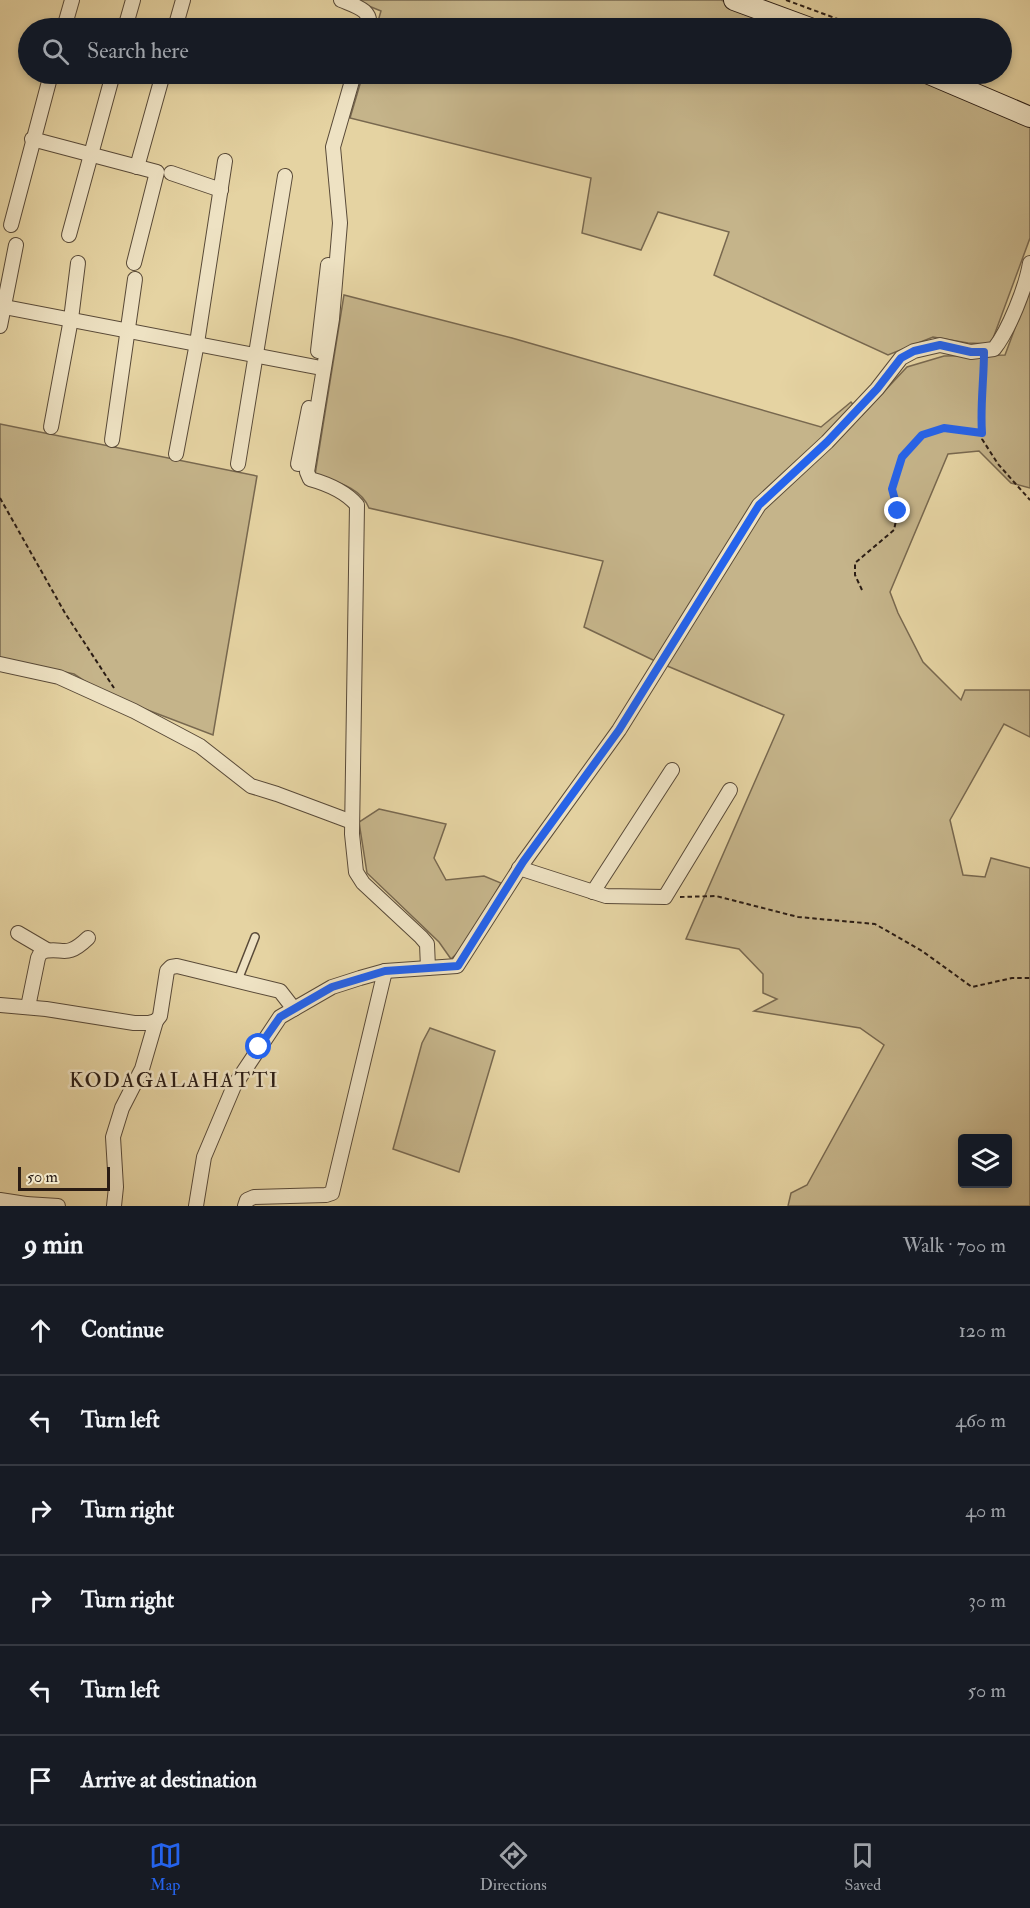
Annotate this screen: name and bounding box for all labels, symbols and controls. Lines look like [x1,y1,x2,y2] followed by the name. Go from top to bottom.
[18,18,1012,84] search box
[39,35,72,68] icon: search
[87,37,189,65] text: Search here
[884,497,910,523] route end
[245,1033,271,1059] route start
[69,1067,279,1094] district label: KODAGALAHATTI
[958,1134,1012,1188] map controls
[958,1134,1012,1188] button: layers
[18,1164,110,1192] scale bar
[27,1167,58,1187] text: 50 m
[24,1229,83,1261] text: 9 min
[903,1233,1006,1258] text: Walk · 700 m
[24,1314,57,1347] icon: ahead
[81,1316,164,1344] text: Continue
[959,1318,1006,1343] text: 120 m
[24,1404,57,1437] icon: left
[81,1406,160,1434] text: Turn left
[955,1408,1006,1433] text: 460 m
[24,1494,57,1527] icon: right
[81,1496,174,1524] text: Turn right
[965,1498,1006,1523] text: 40 m
[24,1584,57,1617] icon: right
[81,1586,174,1614] text: Turn right
[968,1588,1006,1613] text: 30 m
[24,1674,57,1707] icon: left
[81,1676,160,1704] text: Turn left
[967,1678,1006,1703] text: 50 m
[24,1764,57,1797] icon: arrive
[81,1766,257,1794] text: Arrive at destination
[149,1839,182,1895] tab: Map
[480,1839,547,1895] tab: Directions
[845,1839,881,1895] tab: Saved

